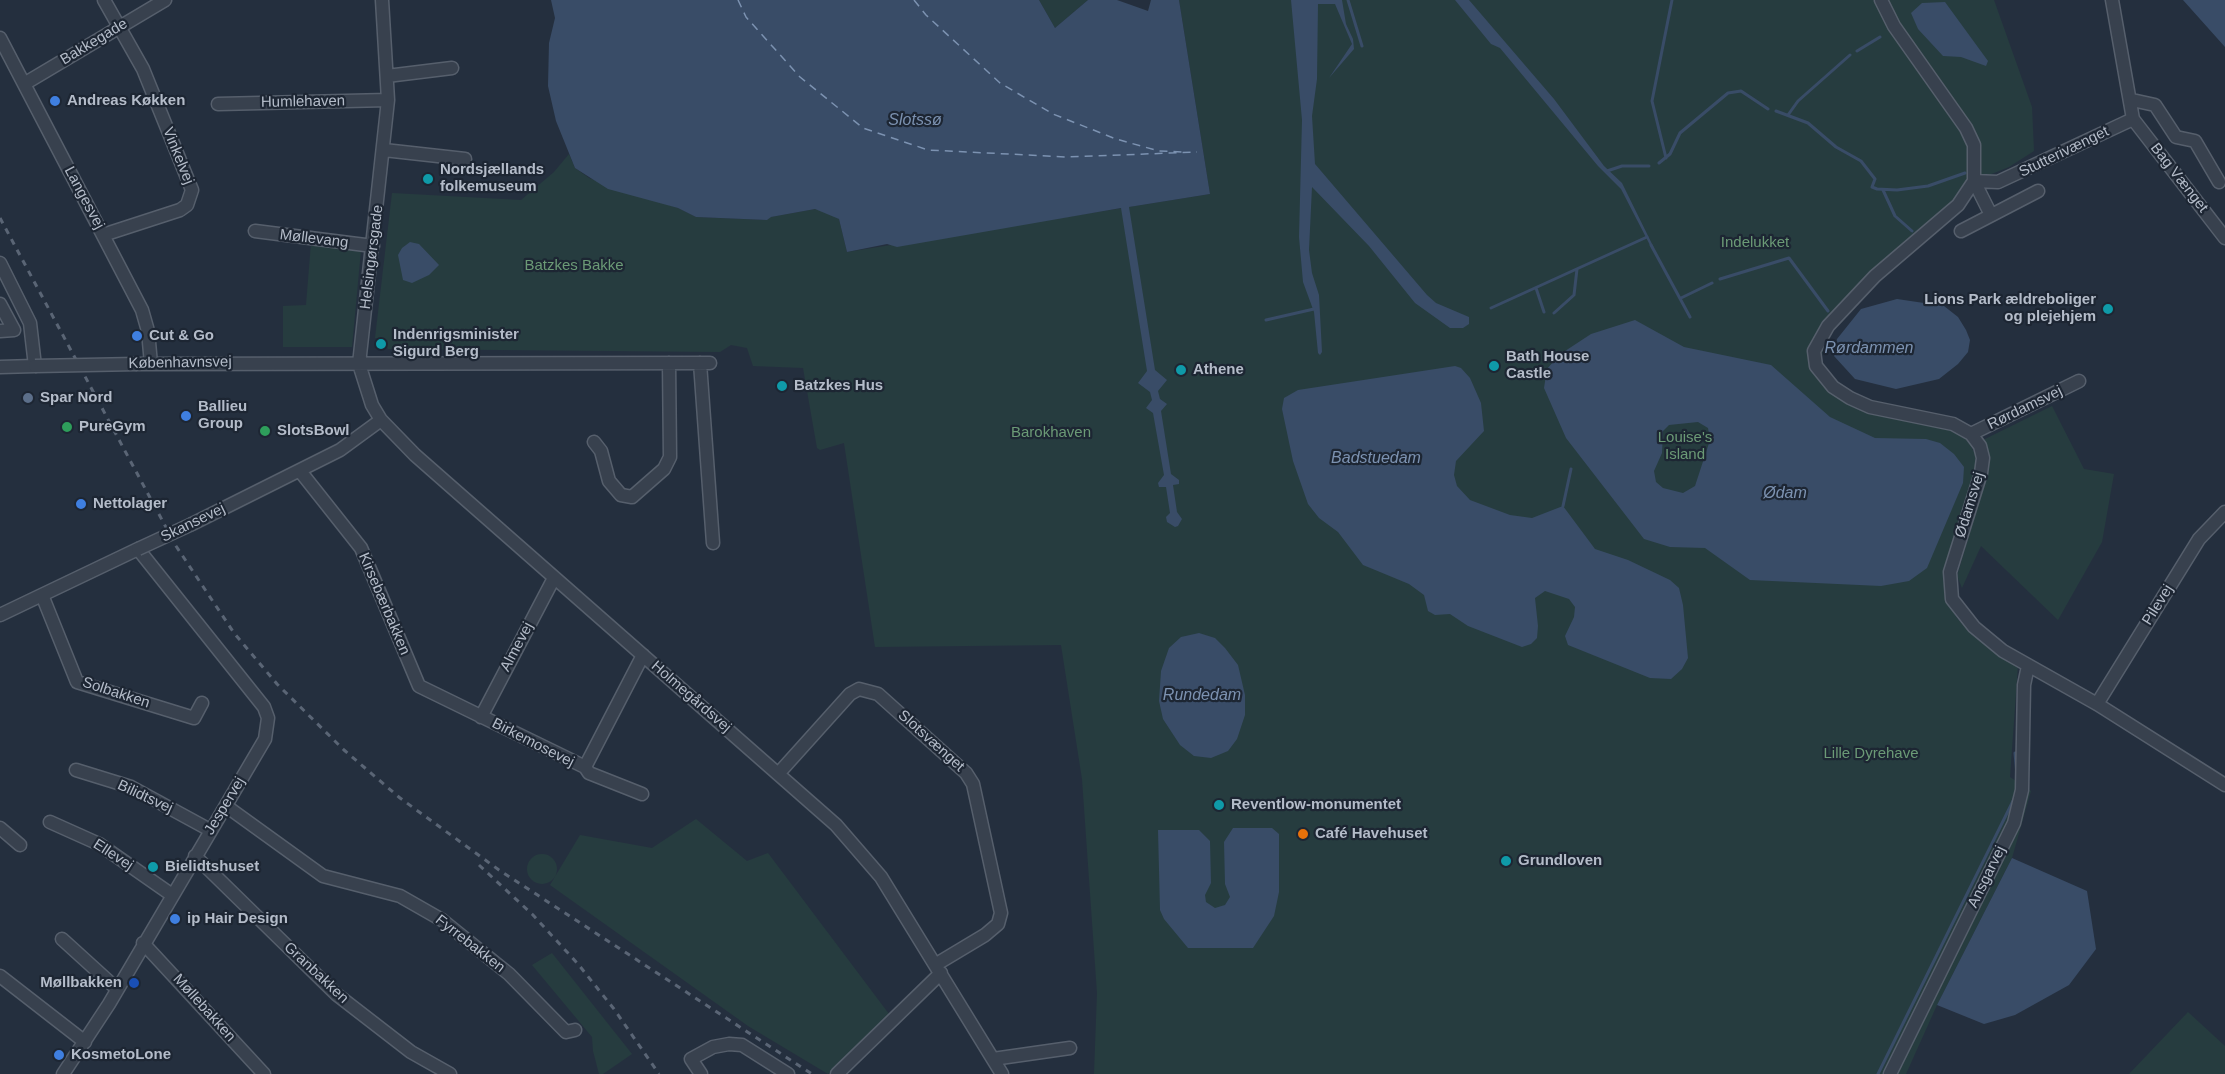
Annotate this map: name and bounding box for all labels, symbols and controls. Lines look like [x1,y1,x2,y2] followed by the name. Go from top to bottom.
[57,15,131,69] street label: Bakkegade
[67,92,185,110] place label: Andreas Køkken
[261,92,345,112] street label: Humlehaven
[48,94,62,108] marker: Andreas Køkken
[888,111,942,131] water label: Slotssø
[2016,123,2112,181] street label: Stutterivænget
[158,125,198,187] street label: Vinkelvej
[2146,140,2212,216] street label: Bag Vænget
[440,161,544,196] place label: Nordsjællands folkemuseum
[60,164,108,232] street label: Langesvej
[421,172,435,186] marker: Nordsjællands folkemuseum
[357,204,387,310] street label: Helsingørsgade
[279,226,349,252] street label: Møllevang
[1721,234,1789,252] park label: Indelukket
[524,257,624,275] park label: Batzkes Bakke
[1924,291,2096,326] place label: Lions Park ældreboliger og plejehjem
[2101,302,2115,316] marker: Lions Park ældreboliger og plejehjem
[393,326,519,361] place label: Indenrigsminister Sigurd Berg
[149,327,214,345] place label: Cut & Go
[130,329,144,343] marker: Cut & Go
[374,337,388,351] marker: Indenrigsminister Sigurd Berg
[1825,339,1913,359] water label: Rørdammen
[1506,348,1589,383] place label: Bath House Castle
[128,353,232,373] street label: Københavnsvej
[1487,359,1501,373] marker: Bath House Castle
[1193,361,1244,379] place label: Athene
[1174,363,1188,377] marker: Athene
[794,377,883,395] place label: Batzkes Hus
[775,379,789,393] marker: Batzkes Hus
[1985,382,2065,434] street label: Rørdamsvej
[40,389,113,407] place label: Spar Nord
[21,391,35,405] marker: Spar Nord
[198,398,247,433] place label: Ballieu Group
[179,409,193,423] marker: Ballieu Group
[79,418,146,436] place label: PureGym
[60,420,74,434] marker: PureGym
[277,422,350,440] place label: SlotsBowl
[258,424,272,438] marker: SlotsBowl
[1011,424,1091,442] park label: Barokhaven
[1658,429,1712,464] park label: Louise's Island
[1331,449,1421,469] water label: Badstuedam
[1952,470,1988,540] street label: Ødamsvej
[1763,484,1807,504] water label: Ødam
[93,495,167,513] place label: Nettolager
[74,497,88,511] marker: Nettolager
[158,500,228,546] street label: Skansevej
[354,550,414,658] street label: Kirsebærbakken
[2139,581,2177,629] street label: Pilevej
[497,619,537,675] street label: Almevej
[647,657,735,737] street label: Holmegårdsvej
[80,674,152,712] street label: Solbakken
[1163,686,1241,706] water label: Rundedam
[894,706,968,776] street label: Slotsvænget
[489,715,577,771] street label: Birkemosevej
[1823,745,1919,763] park label: Lille Dyrehave
[201,774,249,838] street label: Jespervej
[114,776,176,818] street label: Bilidtsvej
[1231,796,1401,814] place label: Reventlow-monumentet
[1212,798,1226,812] marker: Reventlow-monumentet
[1315,825,1428,843] place label: Café Havehuset
[1296,827,1310,841] marker: Café Havehuset
[90,835,136,875] street label: Ellevej
[1964,843,2010,911] street label: Ansgarvej
[1518,852,1602,870] place label: Grundloven
[1499,854,1513,868] marker: Grundloven
[165,858,259,876] place label: Bielidtshuset
[146,860,160,874] marker: Bielidtshuset
[187,910,288,928] place label: ip Hair Design
[432,911,508,977] street label: Fyrrebakken
[168,912,182,926] marker: ip Hair Design
[280,939,352,1007] street label: Granbakken
[169,970,239,1046] street label: Møllebakken
[40,974,122,992] place label: Møllbakken
[127,976,141,990] marker: Møllbakken
[71,1046,171,1064] place label: KosmetoLone
[52,1048,66,1062] marker: KosmetoLone

